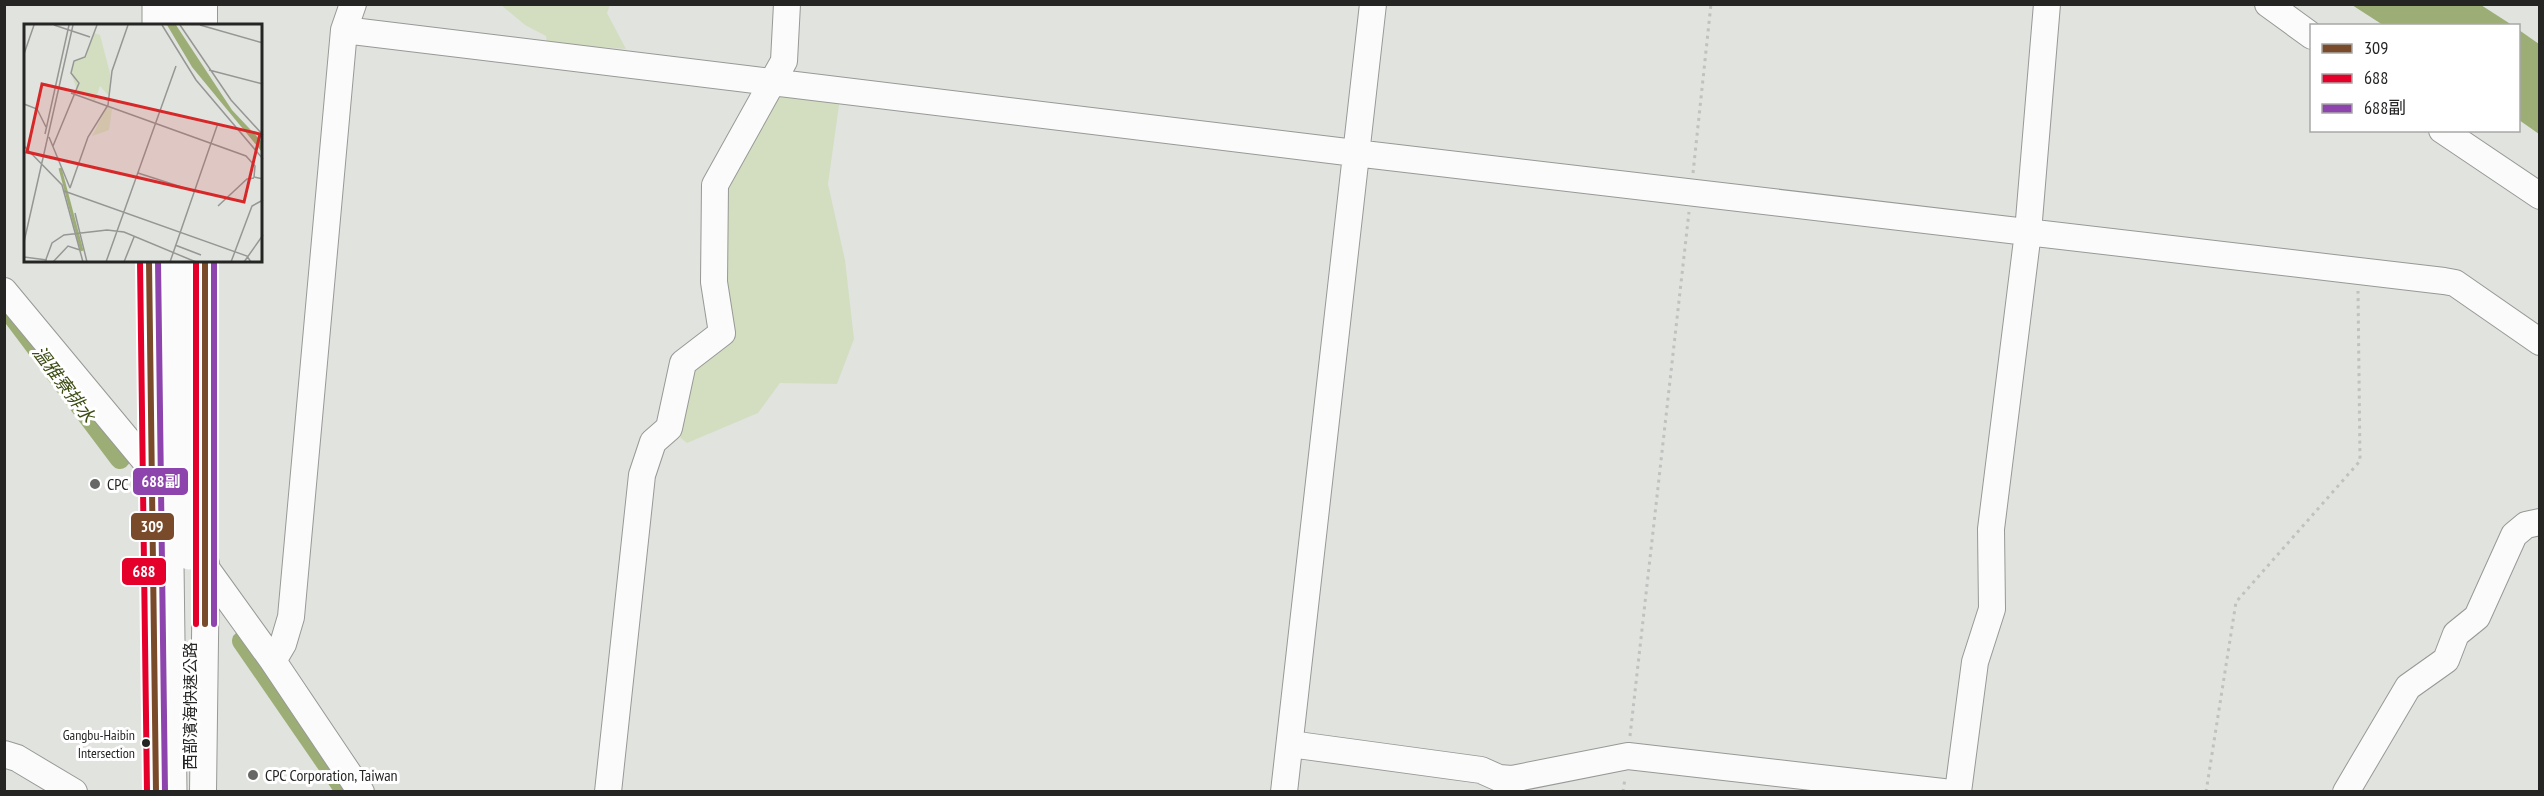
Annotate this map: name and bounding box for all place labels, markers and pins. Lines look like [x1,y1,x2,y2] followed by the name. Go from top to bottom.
[107,474,129,494] place label: CPC
[88,477,102,491] marker: CPC
[63,726,135,762] place label: Gangbu-Haibin Intersection
[140,737,152,749] marker: Gangbu-Haibin Intersection
[265,765,398,785] place label: CPC Corporation, Taiwan
[246,768,260,782] marker: CPC Corporation, Taiwan

